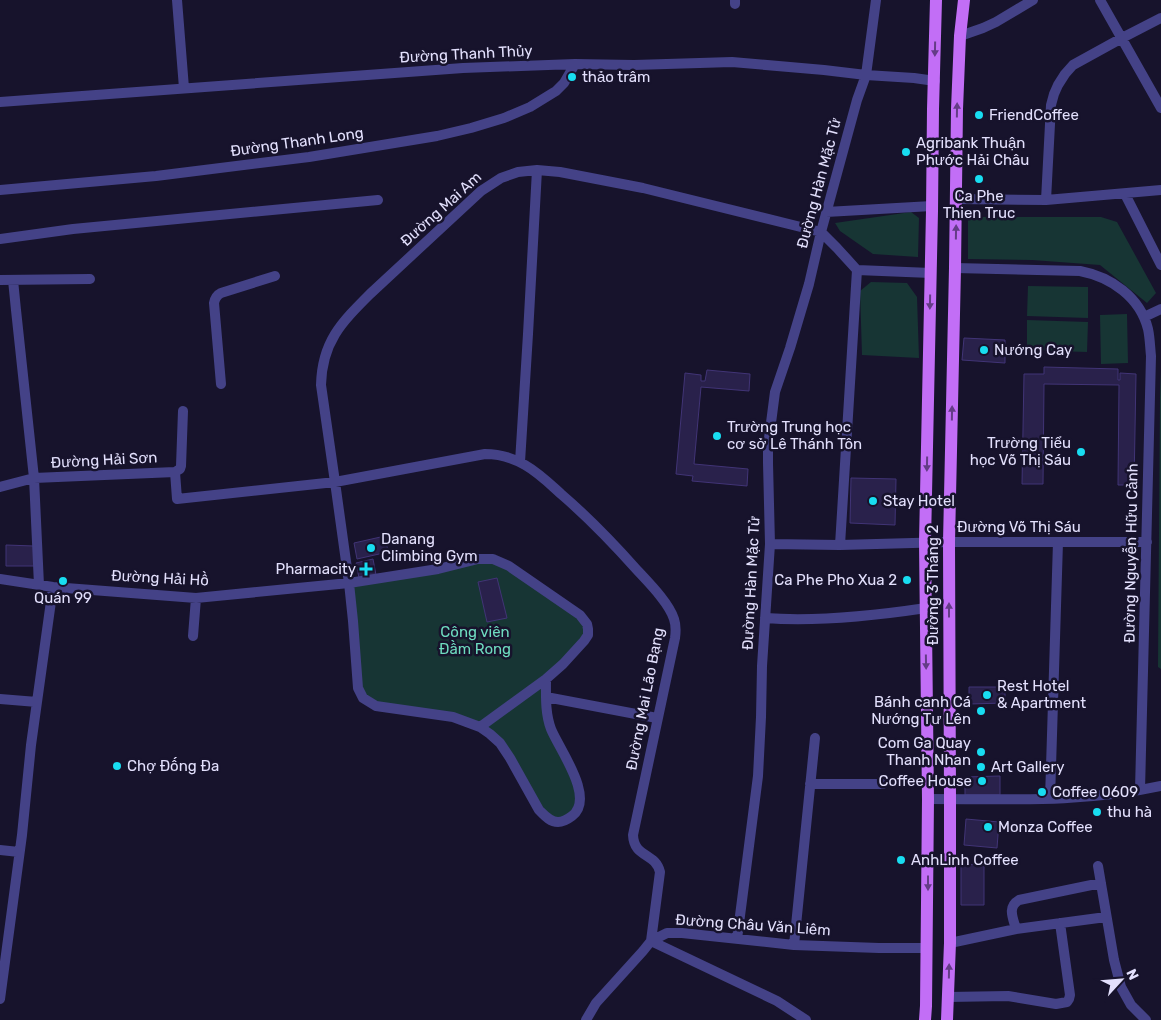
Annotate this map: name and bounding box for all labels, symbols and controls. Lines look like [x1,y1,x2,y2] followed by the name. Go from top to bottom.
[931,41,939,57] one-way arrow
[399,42,533,66] street label: Đường Thanh Thủy
[582,68,650,86] place label: thảo trâm
[566,71,578,83] marker: thảo trâm
[953,101,961,117] one-way arrow
[989,106,1079,124] place label: FriendCoffee
[973,109,985,121] marker: FriendCoffee
[793,116,845,250] street label: Đường Hàn Mặc Tử
[229,124,365,160] street label: Đường Thanh Long
[916,134,1029,169] place label: Agribank Thuận Phước Hải Châu
[900,146,912,158] marker: Agribank Thuận Phước Hải Châu
[397,168,485,250] street label: Đường Mai Am
[973,173,985,185] marker: Ca Phe Thien Truc
[943,187,1015,222] place label: Ca Phe Thien Truc
[952,224,960,240] one-way arrow
[926,294,934,310] one-way arrow
[994,341,1072,359] place label: Nướng Cay
[978,344,990,356] marker: Nướng Cay
[948,405,956,421] one-way arrow
[727,418,862,453] place label: Trường Trung học cơ sở Lê Thánh Tôn
[711,430,723,442] marker: Trường Trung học cơ sở Lê Thánh Tôn
[970,434,1071,469] place label: Trường Tiểu học Võ Thị Sáu
[1075,446,1087,458] marker: Trường Tiểu học Võ Thị Sáu
[50,448,158,472] street label: Đường Hải Sơn
[923,457,931,473] one-way arrow
[1120,463,1142,643] street label: Đường Nguyễn Hữu Cảnh
[883,492,955,510] place label: Stay Hotel
[867,495,879,507] marker: Stay Hotel
[738,515,764,651] street label: Đường Hàn Mặc Tử
[957,518,1081,536] street label: Đường Võ Thị Sáu
[924,524,942,645] street label: Đường 3 Tháng 2
[381,530,478,565] place label: Danang Climbing Gym
[365,542,377,554] marker: Danang Climbing Gym
[276,560,356,578] place label: Pharmacity
[360,563,372,575] marker: Pharmacity
[111,566,209,590] street label: Đường Hải Hồ
[774,571,897,589] place label: Ca Phe Pho Xua 2
[901,574,913,586] marker: Ca Phe Pho Xua 2
[57,575,69,587] marker: Quán 99
[34,589,92,607] place label: Quán 99
[945,602,953,618] one-way arrow
[439,623,511,658] park label: Công viên Đầm Rong
[622,626,668,772] street label: Đường Mai Lão Bạng
[922,654,930,670] one-way arrow
[997,677,1086,712] place label: Rest Hotel & Apartment
[981,689,993,701] marker: Rest Hotel & Apartment
[871,693,971,728] place label: Bánh canh Cá Nướng Tư Lên
[975,705,987,717] marker: Bánh canh Cá Nướng Tư Lên
[878,734,971,769] place label: Com Ga Quay Thanh Nhan
[975,746,987,758] marker: Com Ga Quay Thanh Nhan
[127,757,219,775] place label: Chợ Đống Đa
[991,758,1064,776] place label: Art Gallery
[111,760,123,772] marker: Chợ Đống Đa
[975,761,987,773] marker: Art Gallery
[878,772,972,790] place label: Coffee House
[976,775,988,787] marker: Coffee House
[1052,783,1138,801] place label: Coffee 0609
[1036,786,1048,798] marker: Coffee 0609
[1107,803,1152,821] place label: thu hà
[1091,806,1103,818] marker: thu hà
[998,818,1093,836] place label: Monza Coffee
[982,821,994,833] marker: Monza Coffee
[911,851,1019,869] place label: AnhLinh Coffee
[895,854,907,866] marker: AnhLinh Coffee
[923,875,931,891] one-way arrow
[675,911,831,939] street label: Đường Châu Văn Liêm
[1096,955,1146,1005] north arrow
[945,963,953,979] one-way arrow
[1122,966,1142,983] text: N

